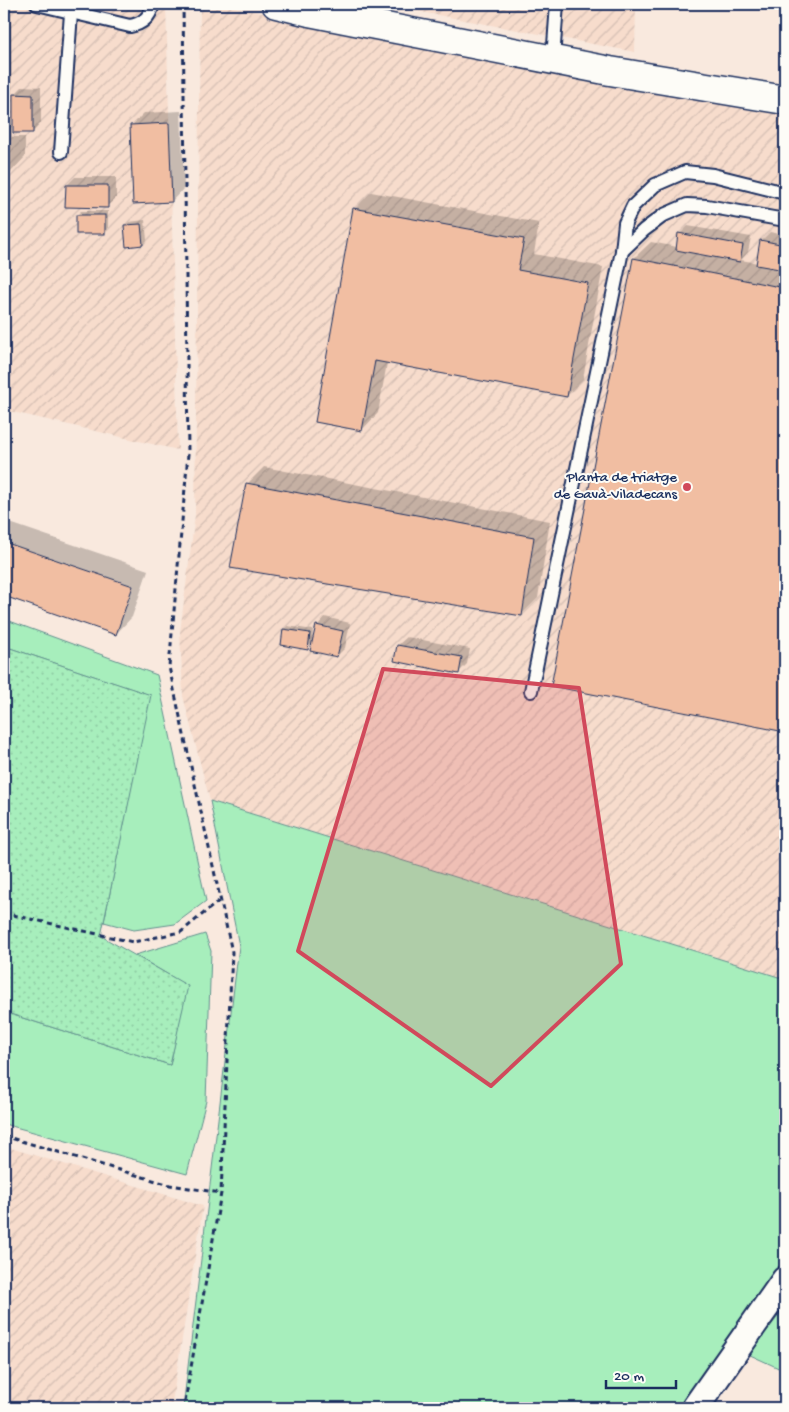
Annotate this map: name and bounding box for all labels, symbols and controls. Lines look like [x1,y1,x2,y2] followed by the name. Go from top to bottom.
[554,469,677,504] place label: Planta de triatge de Gavà-Viladecans
[681,481,693,493] marker: Planta de triatge de Gavà-Viladecans
[606,1357,676,1389] scale bar
[614,1368,644,1386] text: 20 m

